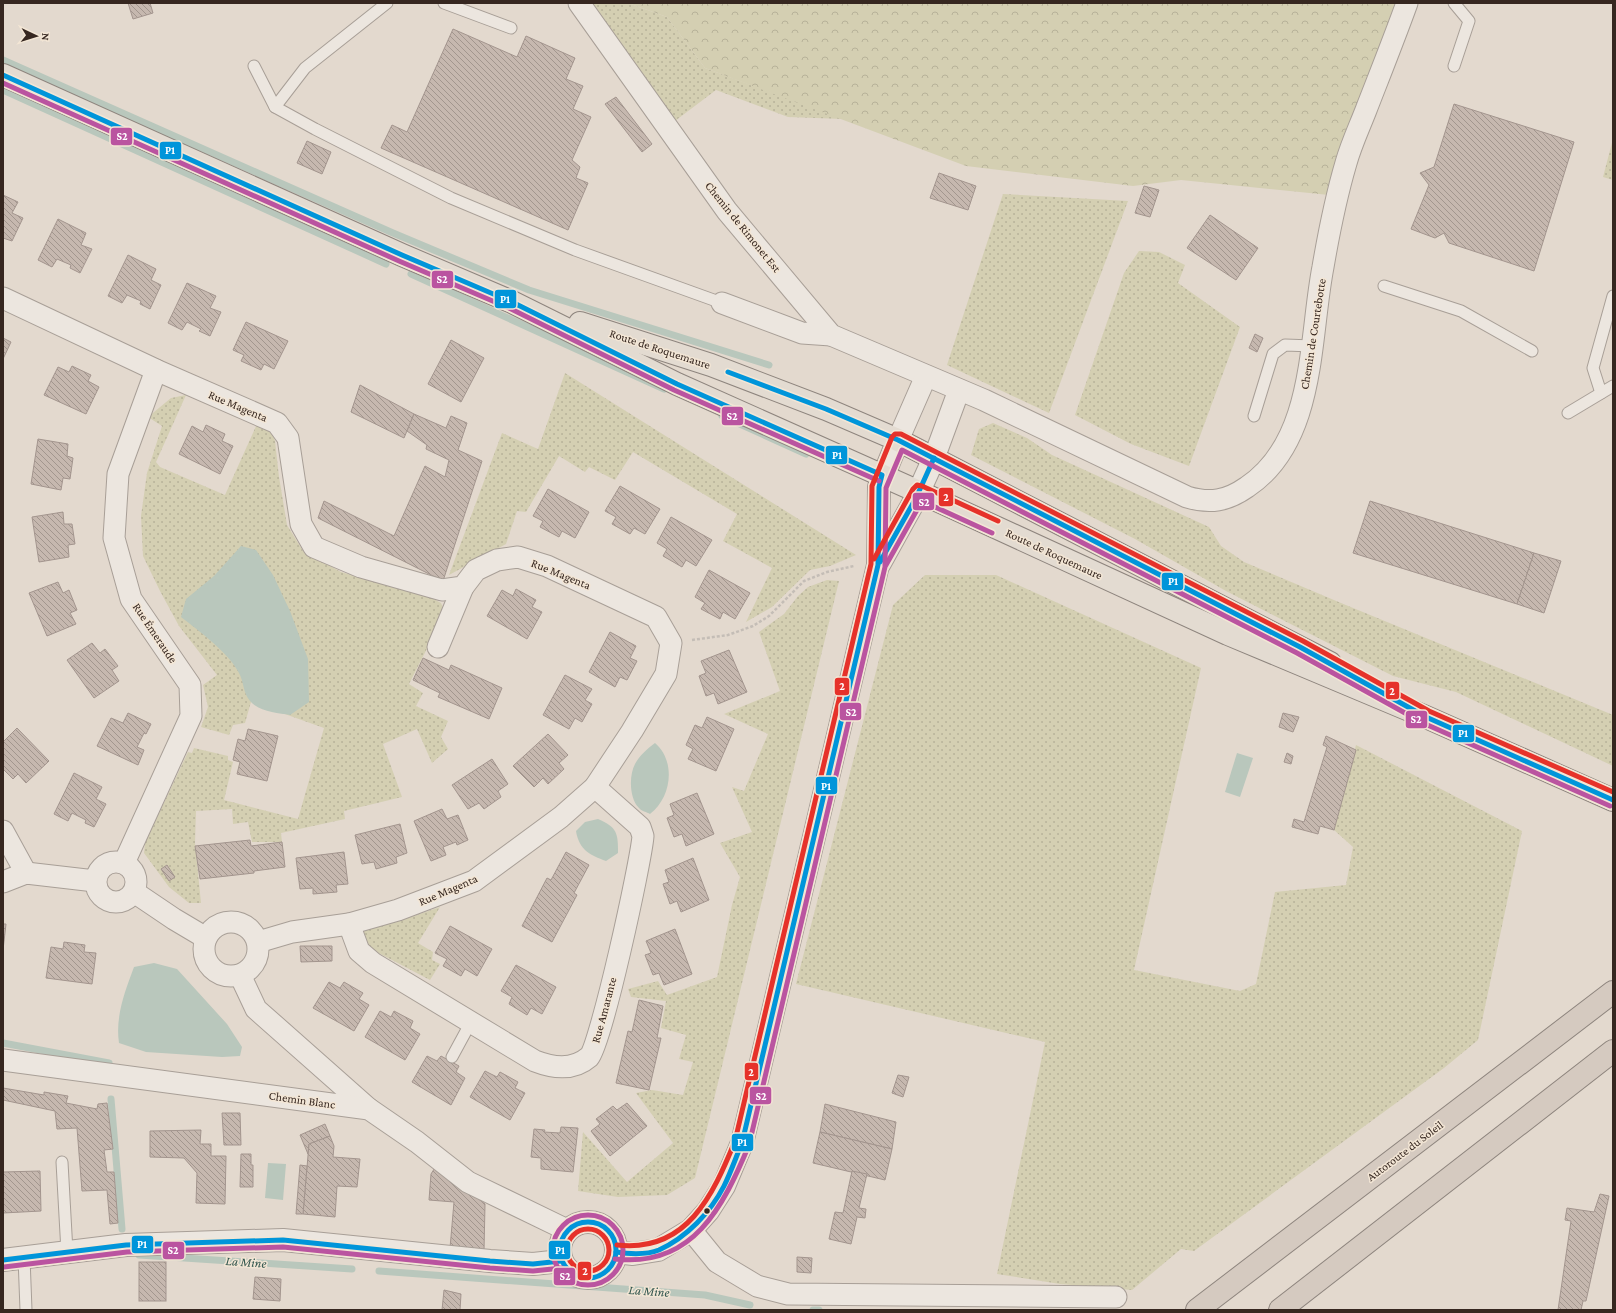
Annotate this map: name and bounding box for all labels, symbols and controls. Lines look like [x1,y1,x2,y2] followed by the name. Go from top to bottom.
[16,16,56,56] north arrow
[40,33,52,41] text: N
[110,127,133,146] line badge: S2
[116,130,128,142] text: S2
[159,141,182,160] line badge: P1
[165,144,175,156] text: P1
[702,179,785,276] street label: Chemin de Rimonet Est
[431,270,454,289] line badge: S2
[436,273,448,285] text: S2
[1297,278,1329,390] street label: Chemin de Courtebotte
[494,289,517,309] line badge: P1
[500,293,510,305] text: P1
[608,326,712,372] street label: Route de Roquemaure
[206,387,270,425] street label: Rue Magenta
[721,406,744,426] line badge: S2
[726,410,738,422] text: S2
[825,445,848,465] line badge: P1
[832,449,842,461] text: P1
[938,487,954,507] line badge: 2
[943,491,949,503] text: 2
[912,492,935,511] line badge: S2
[918,496,930,508] text: S2
[1003,525,1105,583] street label: Route de Roquemaure
[529,556,593,592] street label: Rue Magenta
[1161,572,1184,591] line badge: P1
[1168,575,1178,587] text: P1
[130,600,180,666] street label: Rue Émeraude
[834,677,850,696] line badge: 2
[839,680,845,692] text: 2
[1385,681,1400,700] line badge: 2
[1389,685,1395,697] text: 2
[839,702,862,721] line badge: S2
[845,706,857,718] text: S2
[1405,710,1428,729] line badge: S2
[1410,713,1422,725] text: S2
[1452,724,1475,743] line badge: P1
[1458,727,1468,739] text: P1
[815,776,838,795] line badge: P1
[821,780,831,792] text: P1
[416,871,480,909] street label: Rue Magenta
[588,976,620,1044] street label: Rue Amarante
[744,1062,759,1081] line badge: 2
[748,1066,754,1078] text: 2
[749,1086,772,1105] line badge: S2
[268,1088,336,1112] street label: Chemin Blanc
[755,1090,767,1102] text: S2
[1364,1118,1446,1184] street label: Autoroute du Soleil
[731,1133,754,1152] line badge: P1
[737,1136,747,1148] text: P1
[702,1206,712,1216] unlabelled marker
[131,1235,154,1254] line badge: P1
[137,1238,147,1250] text: P1
[548,1240,571,1260] line badge: P1
[162,1241,185,1260] line badge: S2
[167,1244,179,1256] text: S2
[555,1244,565,1256] text: P1
[225,1253,267,1271] water label: La Mine
[577,1261,592,1281] line badge: 2
[582,1265,588,1277] text: 2
[553,1267,576,1286] line badge: S2
[559,1270,571,1282] text: S2
[628,1282,670,1300] water label: La Mine

